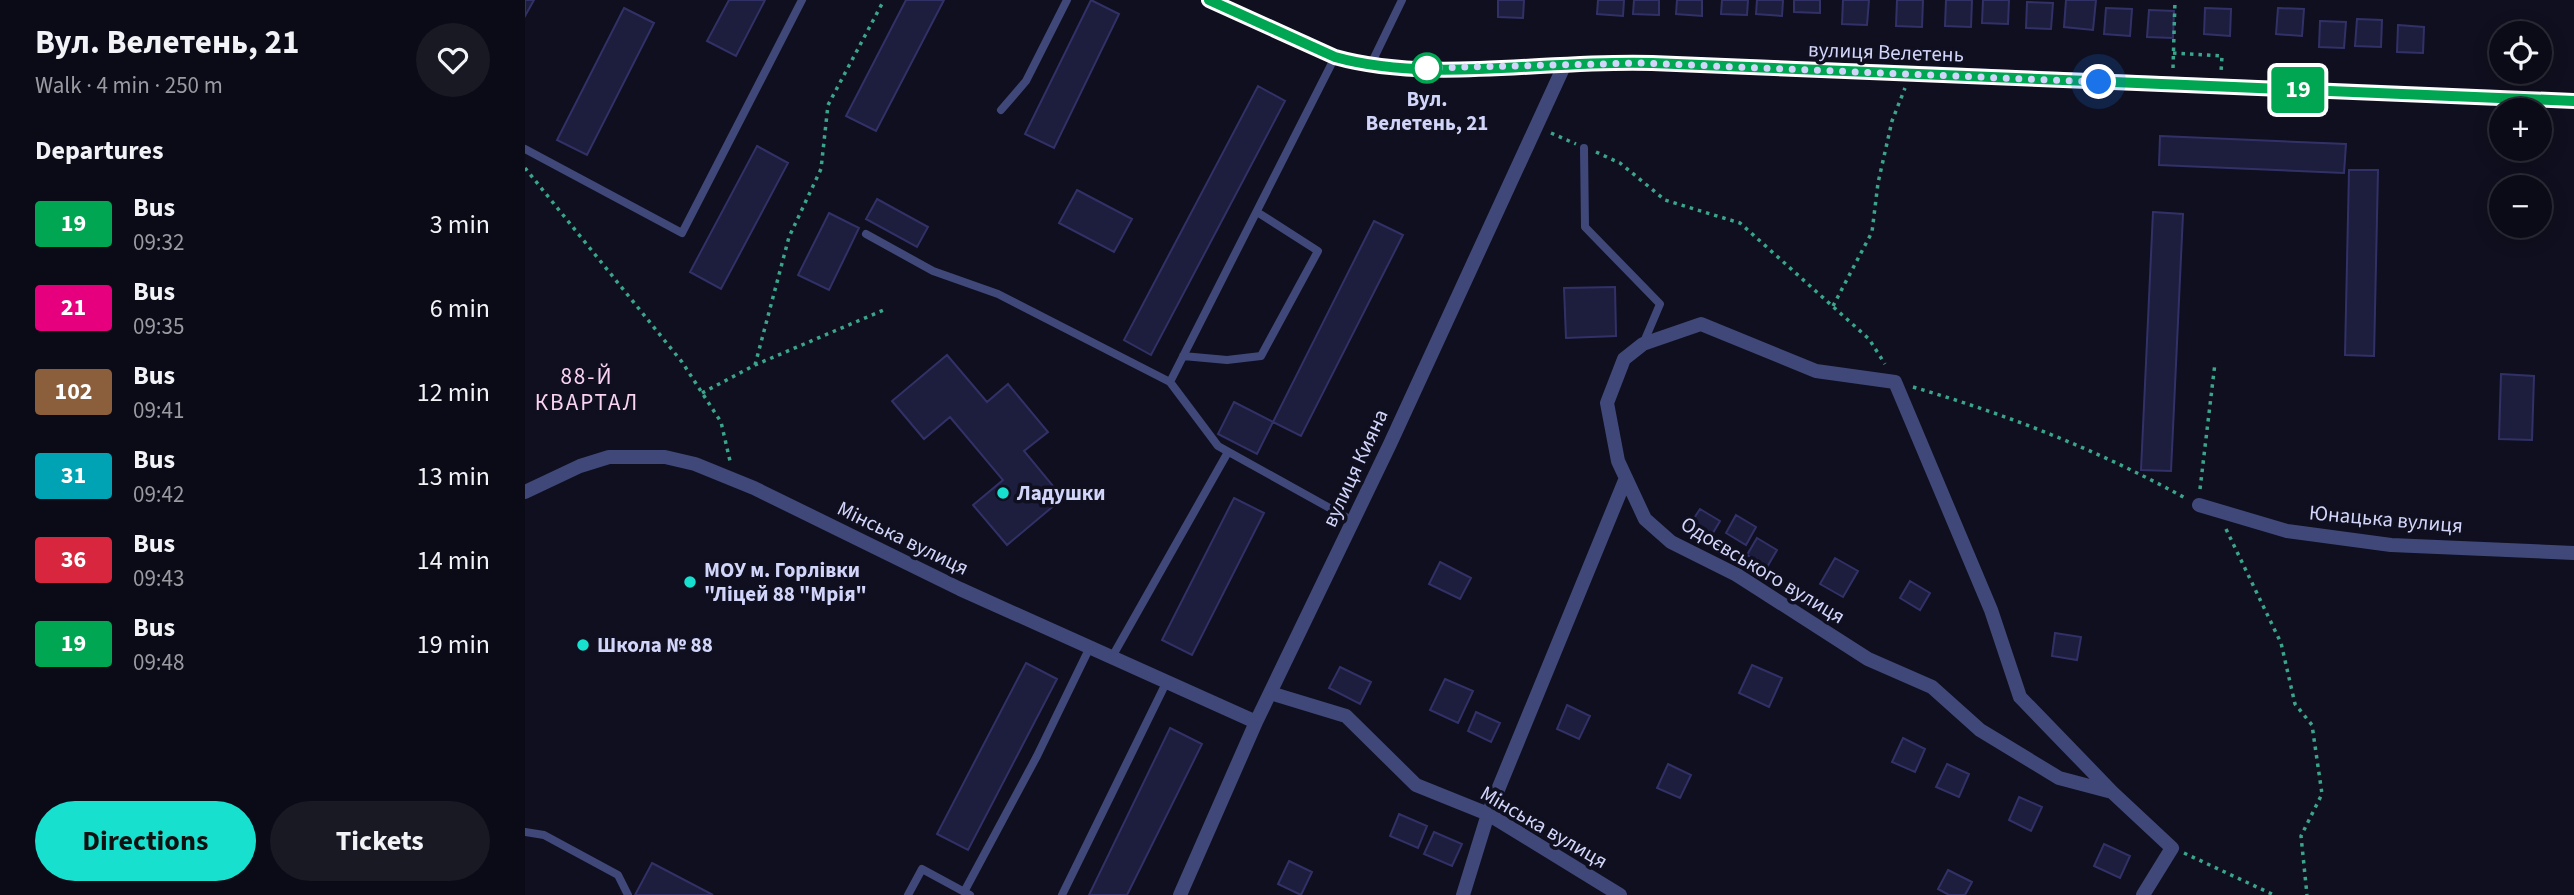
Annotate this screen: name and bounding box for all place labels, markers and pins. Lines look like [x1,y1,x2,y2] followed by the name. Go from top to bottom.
[1412,53,1442,83] marker: Вул. Велетень, 21
[1366,84,1488,138] place label: Вул. Велетень, 21
[1016,478,1106,508] place label: Ладушки
[995,485,1011,501] marker: Ладушки
[704,555,867,609] place label: МОУ м. Горлівки "Ліцей 88 "Мрія"
[682,574,698,590] marker: МОУ м. Горлівки "Ліцей 88 "Мрія"
[597,630,713,660] place label: Школа № 88
[575,637,591,653] marker: Школа № 88

